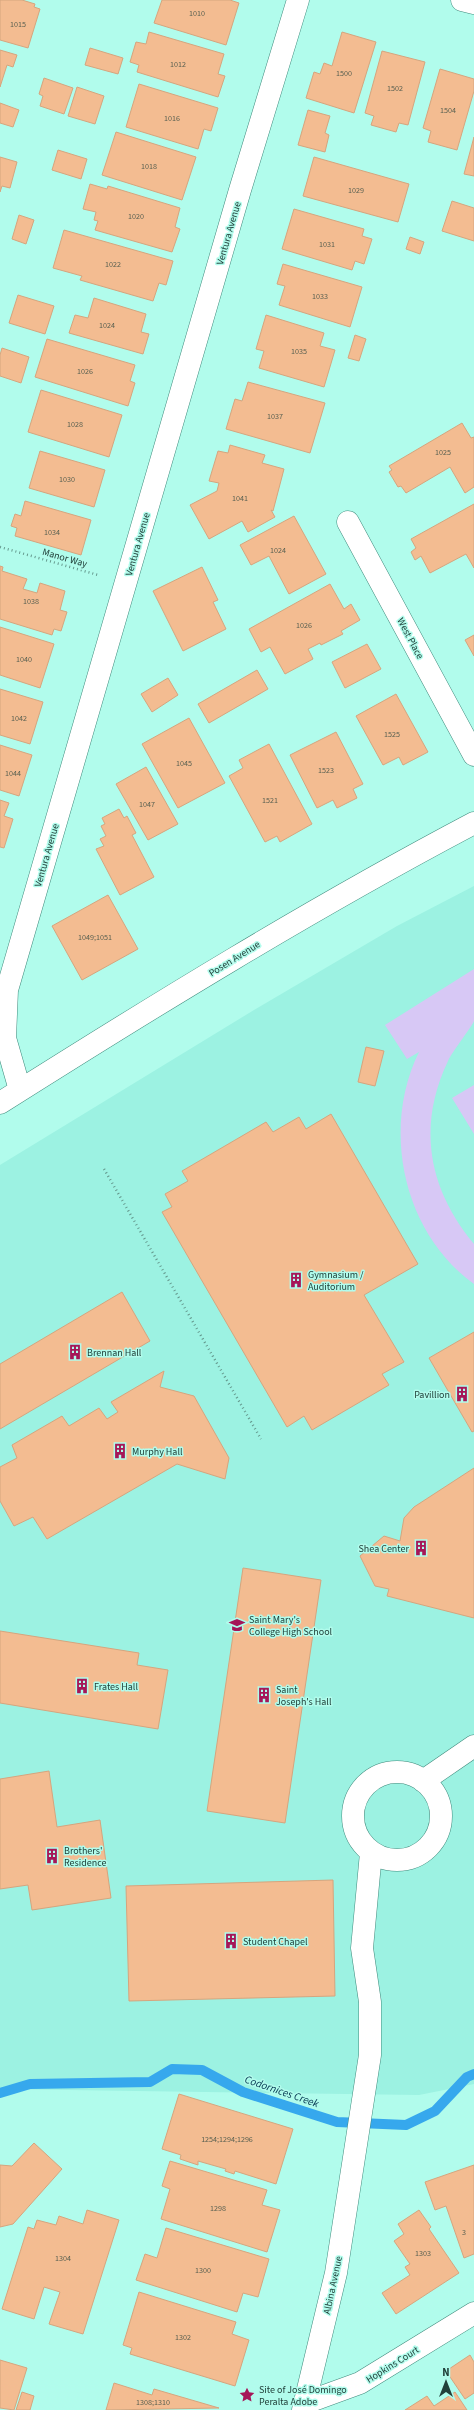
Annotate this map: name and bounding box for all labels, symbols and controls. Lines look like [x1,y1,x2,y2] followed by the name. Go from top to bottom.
[189,8,205,19] house number: 1010
[10,19,26,30] house number: 1015
[170,59,186,70] house number: 1012
[336,68,352,79] house number: 1500
[387,83,403,94] house number: 1502
[440,105,456,116] house number: 1504
[164,113,180,124] house number: 1016
[141,161,157,172] house number: 1018
[348,185,364,196] house number: 1029
[213,200,245,267] street label: Ventura Avenue
[128,211,144,222] house number: 1020
[319,239,335,250] house number: 1031
[105,259,121,270] house number: 1022
[312,291,328,302] house number: 1033
[99,320,115,331] house number: 1024
[291,346,307,357] house number: 1035
[77,366,93,377] house number: 1026
[267,411,283,422] house number: 1037
[67,419,83,430] house number: 1028
[435,447,451,458] house number: 1025
[59,474,75,485] house number: 1030
[232,493,248,504] house number: 1041
[122,511,154,578] street label: Ventura Avenue
[44,527,60,538] house number: 1034
[41,545,89,571] street label: Manor Way
[270,545,286,556] house number: 1024
[23,596,39,607] house number: 1038
[393,615,427,662] street label: West Place
[296,620,312,631] house number: 1026
[16,654,32,665] house number: 1040
[11,713,27,724] house number: 1042
[384,729,400,740] house number: 1525
[176,758,192,769] house number: 1045
[318,765,334,776] house number: 1523
[5,768,21,779] house number: 1044
[262,795,278,806] house number: 1521
[139,799,155,810] house number: 1047
[31,822,63,889] street label: Ventura Avenue
[78,932,112,943] house number: 1049;1051
[206,937,263,980] street label: Posen Avenue
[308,1268,364,1294] place label: Gymnasium / Auditorium
[287,1271,305,1289] building icon: Gymnasium / Auditorium
[66,1343,84,1361] building icon: Brennan Hall
[87,1346,142,1360] place label: Brennan Hall
[453,1385,471,1403] building icon: Pavillion
[414,1388,450,1402] place label: Pavillion
[111,1442,129,1460] building icon: Murphy Hall
[132,1445,183,1459] place label: Murphy Hall
[412,1539,430,1557] building icon: Shea Center
[359,1542,410,1556] place label: Shea Center
[249,1613,333,1639] place label: Saint Mary's College High School
[228,1616,246,1634] school or university icon: Saint Mary's College High School
[73,1677,91,1695] building icon: Frates Hall
[94,1680,138,1694] place label: Frates Hall
[276,1683,332,1709] place label: Saint Joseph's Hall
[255,1686,273,1704] building icon: Saint Joseph's Hall
[64,1844,107,1870] place label: Brothers' Residence
[43,1847,61,1865] building icon: Brothers' Residence
[222,1932,240,1950] building icon: Student Chapel
[243,1935,308,1949] place label: Student Chapel
[243,2072,322,2111] water label: Codornices Creek
[201,2134,253,2145] house number: 1254;1294;1296
[210,2203,226,2214] house number: 1298
[462,2227,466,2238] house number: 3
[415,2248,431,2259] house number: 1303
[55,2253,71,2264] house number: 1304
[320,2255,346,2316] street label: Albina Avenue
[195,2265,211,2276] house number: 1300
[175,2332,191,2343] house number: 1302
[363,2343,422,2387] street label: Hopkins Court
[426,2362,466,2402] north arrow
[442,2365,450,2380] text: N
[259,2383,347,2409] place label: Site of José Domingo Peralta Adobe
[238,2386,256,2404] place icon: Site of José Domingo Peralta Adobe
[136,2397,170,2408] house number: 1308;1310

